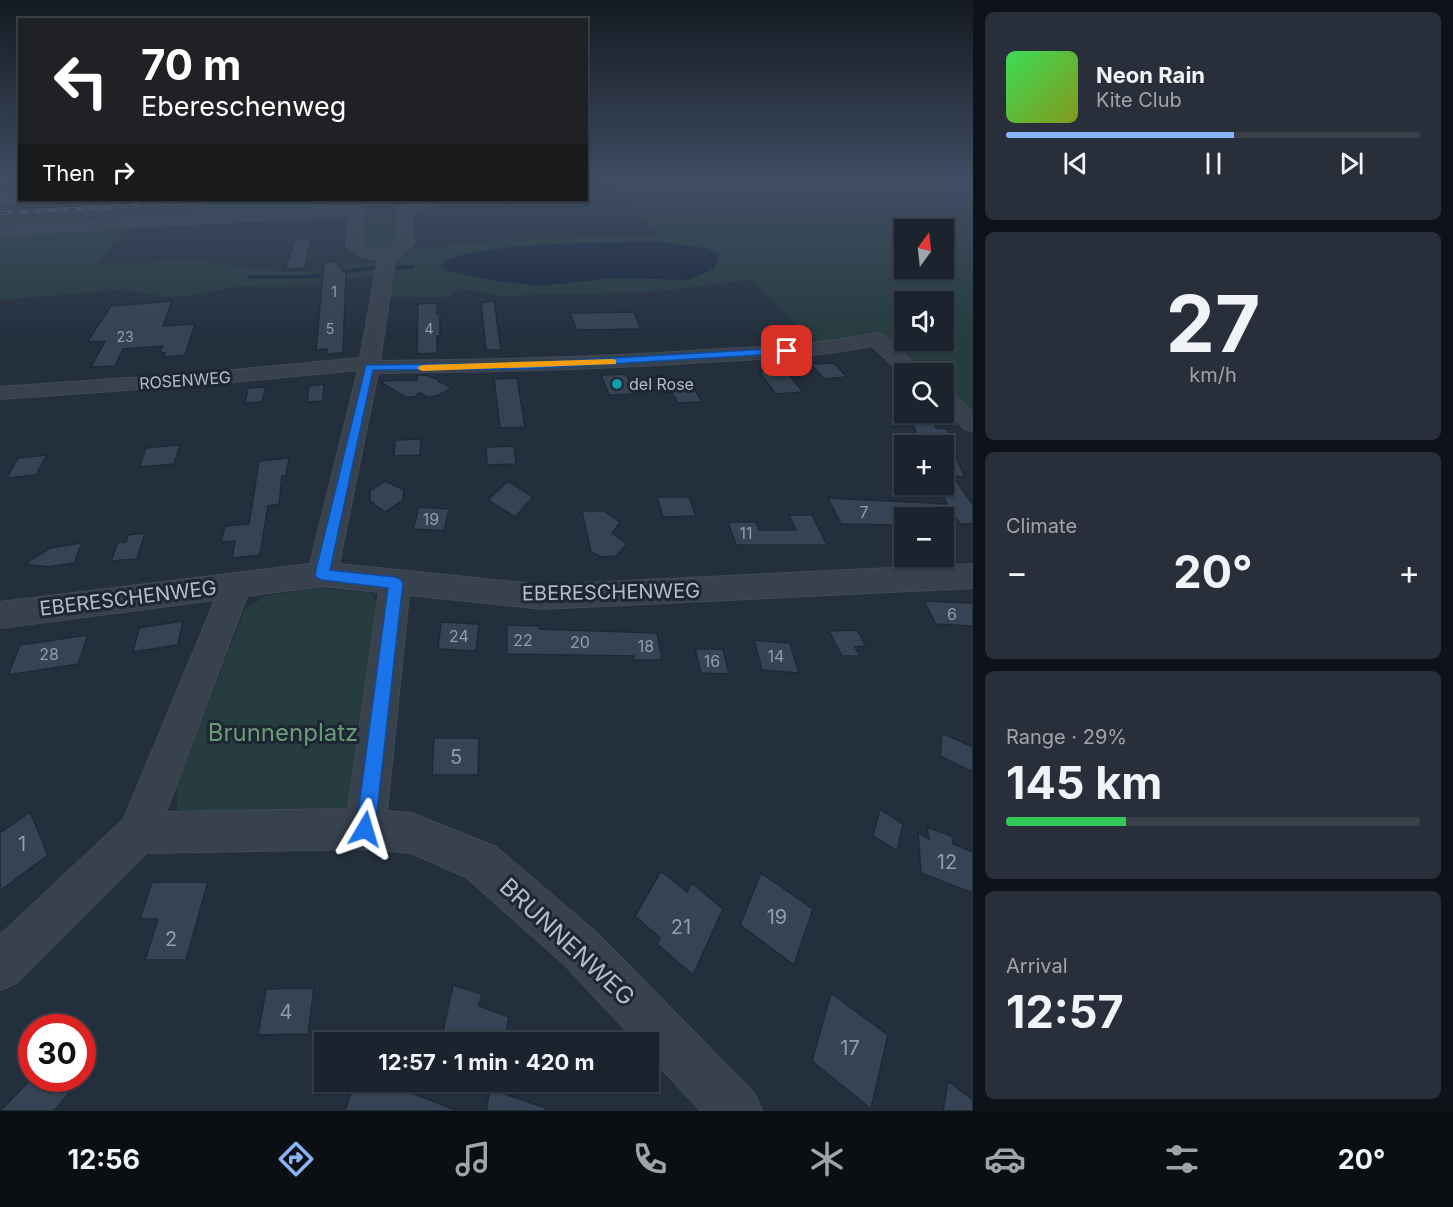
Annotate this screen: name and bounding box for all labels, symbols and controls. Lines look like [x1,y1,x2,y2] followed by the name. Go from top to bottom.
[141,39,241,90] text: 70 m
[42,42,120,120] icon: left
[1096,62,1205,88] text: Neon Rain
[1096,88,1182,112] text: Kite Club
[141,90,346,123] text: Ebereschenweg
[1059,147,1092,180] icon: previous
[1197,147,1230,180] icon: pause
[1335,147,1368,180] icon: next
[107,156,140,189] icon: right
[42,160,95,186] text: Then
[894,219,954,279] north arrow
[894,219,954,567] map controls
[1166,276,1260,371] text: 27
[331,283,337,300] house number: 1
[894,291,954,351] button: sound
[326,320,334,337] house number: 5
[424,320,434,337] house number: 4
[761,325,812,376] pin
[116,328,134,345] house number: 23
[770,334,803,367] icon: arrive
[894,363,954,423] button: search
[1189,363,1237,387] text: km/h
[139,367,231,393] street label: ROSENWEG
[629,374,694,394] place label: del Rose
[610,377,624,391] marker: del Rose
[894,435,954,495] button: +
[859,502,869,522] house number: 7
[894,507,954,567] button: −
[423,509,439,529] house number: 19
[1006,514,1077,538] text: Climate
[739,523,753,543] house number: 11
[1173,544,1253,599] text: 20°
[1006,552,1028,592] text: −
[1398,552,1420,592] text: +
[38,575,218,621] street label: EBERESCHENWEG
[522,578,700,606] street label: EBERESCHENWEG
[947,604,957,624] house number: 6
[449,626,469,646] house number: 24
[513,630,533,650] house number: 22
[570,632,590,652] house number: 20
[638,636,654,656] house number: 18
[39,644,59,664] house number: 28
[768,646,784,666] house number: 14
[704,651,720,671] house number: 16
[208,718,358,747] park label: Brunnenplatz
[1006,725,1127,749] text: Range · 29%
[450,745,462,769] house number: 5
[1006,755,1162,810] text: 145 km
[333,797,397,861] position arrow
[18,832,26,856] house number: 1
[937,850,957,874] house number: 12
[494,872,641,1011] street label: BRUNNENWEG
[767,905,787,929] house number: 19
[671,915,691,939] house number: 21
[165,927,177,951] house number: 2
[1006,954,1068,978] text: Arrival
[1006,984,1124,1039] text: 12:57
[280,1000,292,1024] house number: 4
[18,1014,96,1092] speed limit sign: 30
[840,1036,860,1060] house number: 17
[378,1049,595,1075] text: 12:57 · 1 min · 420 m
[275,1138,317,1180] icon: directions
[452,1138,494,1180] icon: music
[629,1138,671,1180] icon: phone
[806,1138,848,1180] icon: climate
[984,1138,1026,1180] icon: car
[1161,1138,1203,1180] icon: filters
[68,1143,140,1176] text: 12:56
[1338,1143,1385,1176] text: 20°

